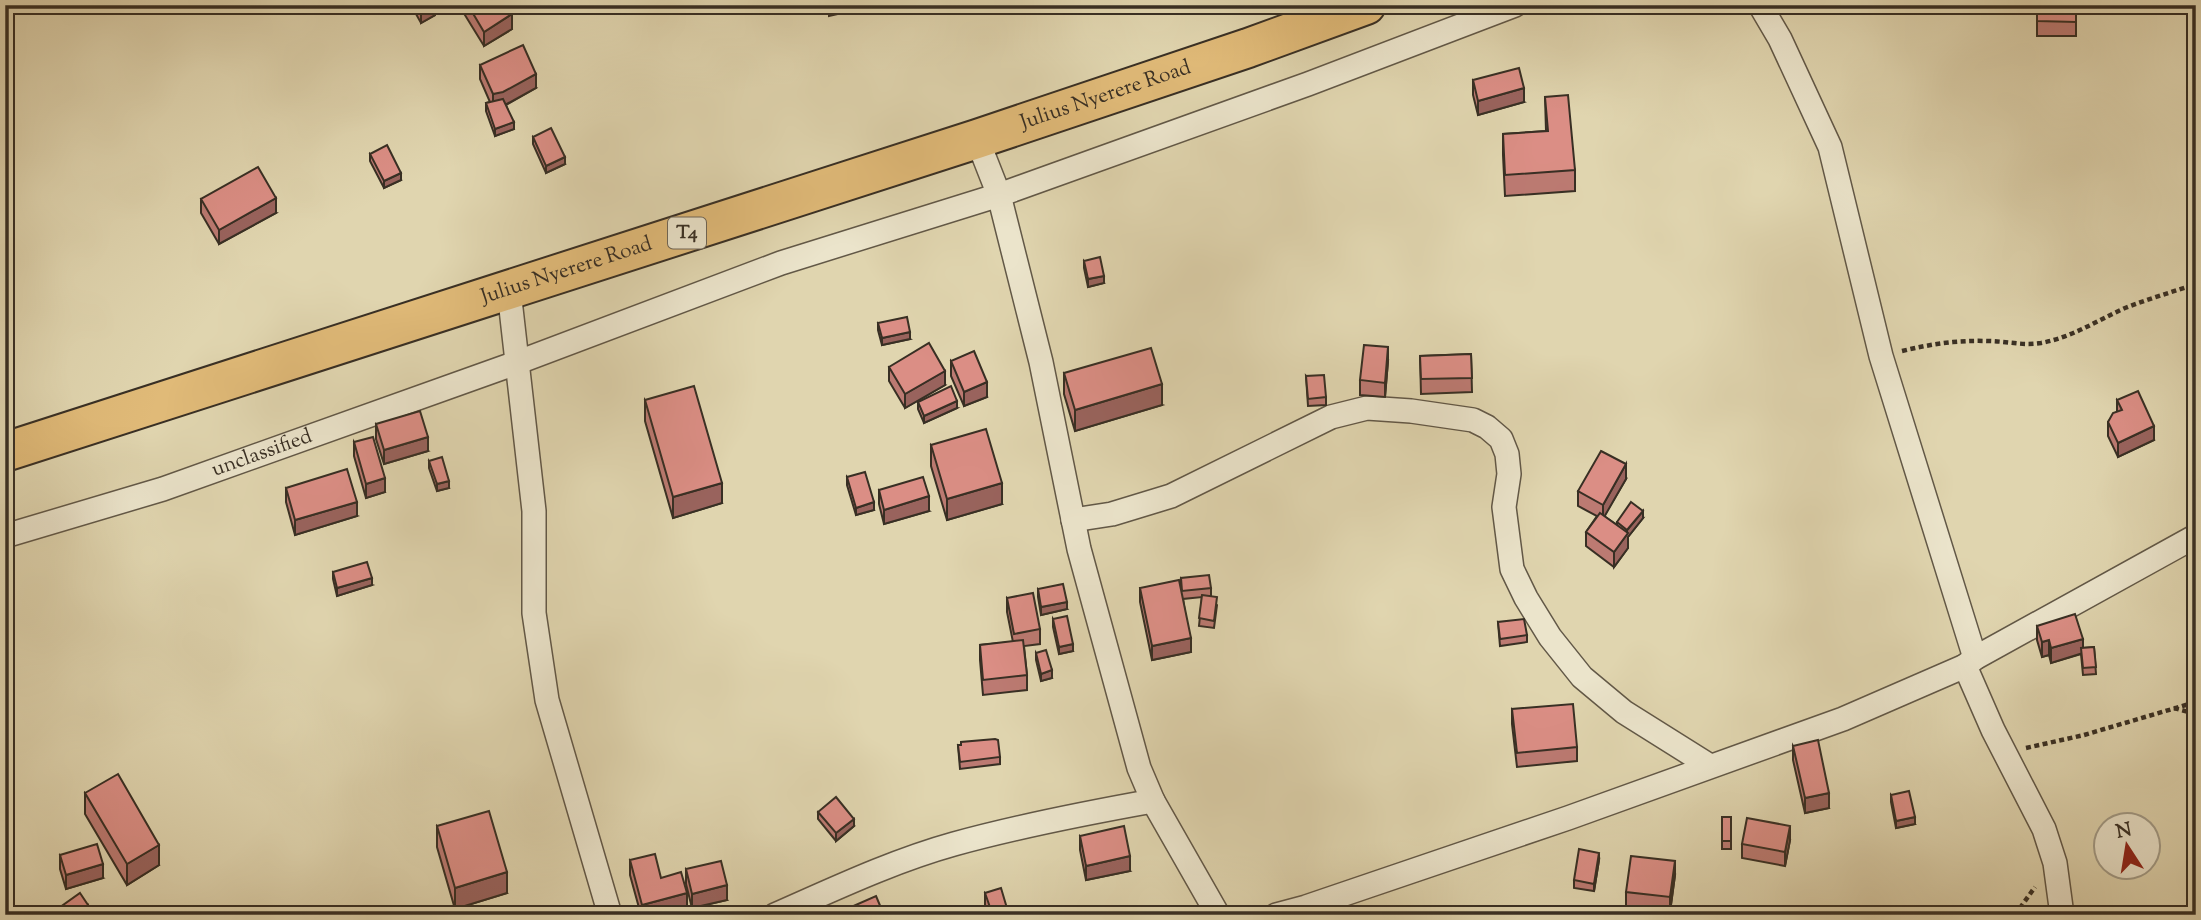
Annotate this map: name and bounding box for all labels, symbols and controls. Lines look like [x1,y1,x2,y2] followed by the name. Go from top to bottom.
[1016,53,1195,139] street label: Julius Nyerere Road
[668,218,706,248] road number: T4
[476,230,656,313] street label: Julius Nyerere Road
[208,422,317,485] street label: unclassified
[2092,811,2162,881] north arrow
[2114,817,2134,847] text: N

